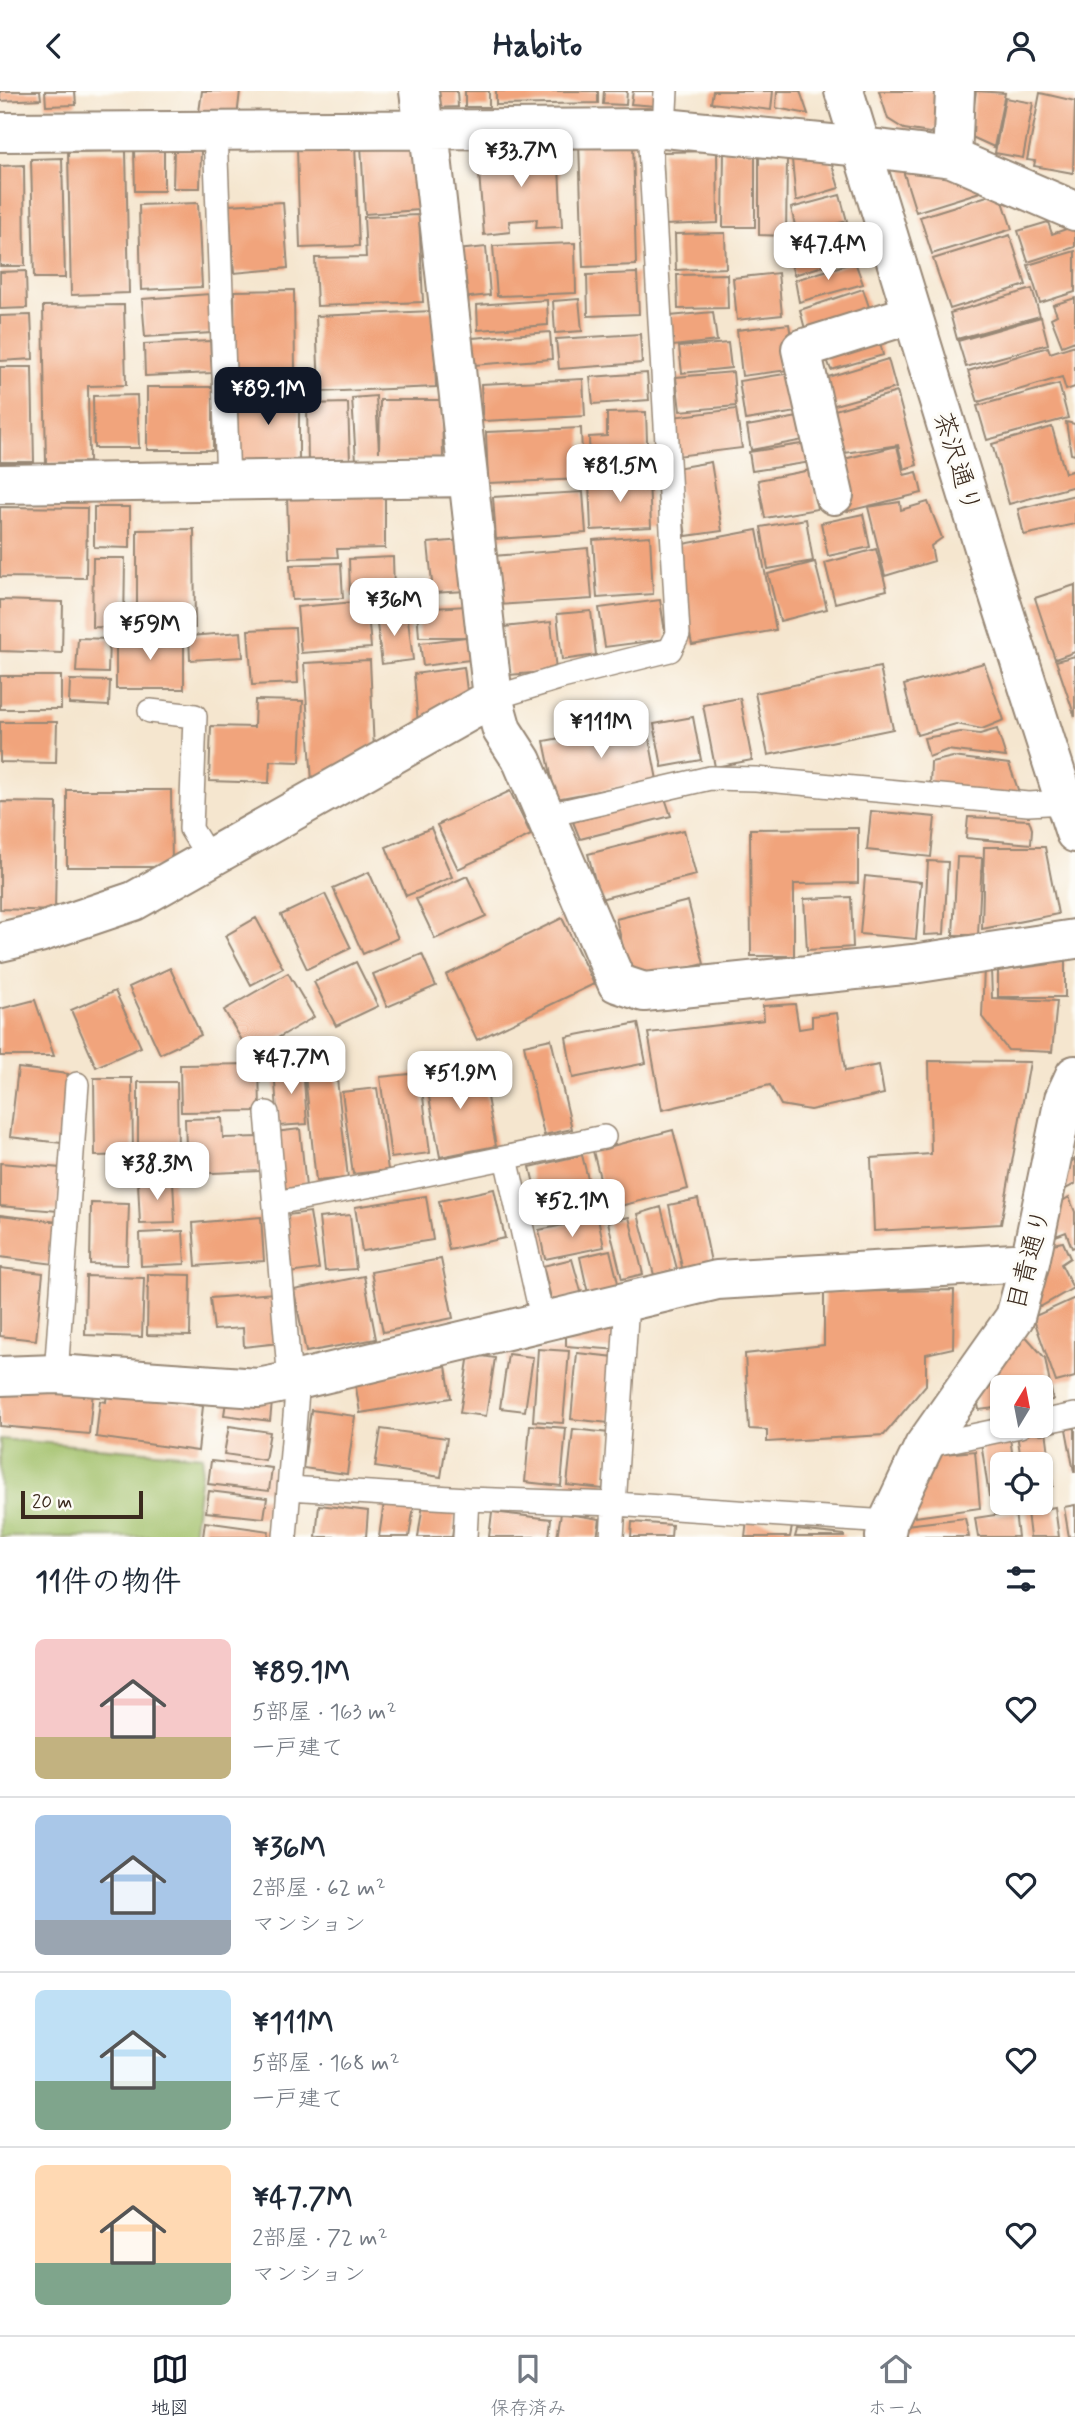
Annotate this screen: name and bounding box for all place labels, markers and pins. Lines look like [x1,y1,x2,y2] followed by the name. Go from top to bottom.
[464,129,578,189] pin: ¥33.7M
[771,223,885,282] pin: ¥47.4M
[211,367,325,427] pin: ¥89.1M
[563,445,677,504] pin: ¥81.5M
[353,579,435,638] pin: ¥36M
[109,603,191,662] pin: ¥59M
[552,701,650,760] pin: ¥111M
[234,1037,348,1096] pin: ¥47.7M
[403,1051,517,1111] pin: ¥51.9M
[100,1143,214,1202] pin: ¥38.3M
[515,1179,629,1239] pin: ¥52.1M

